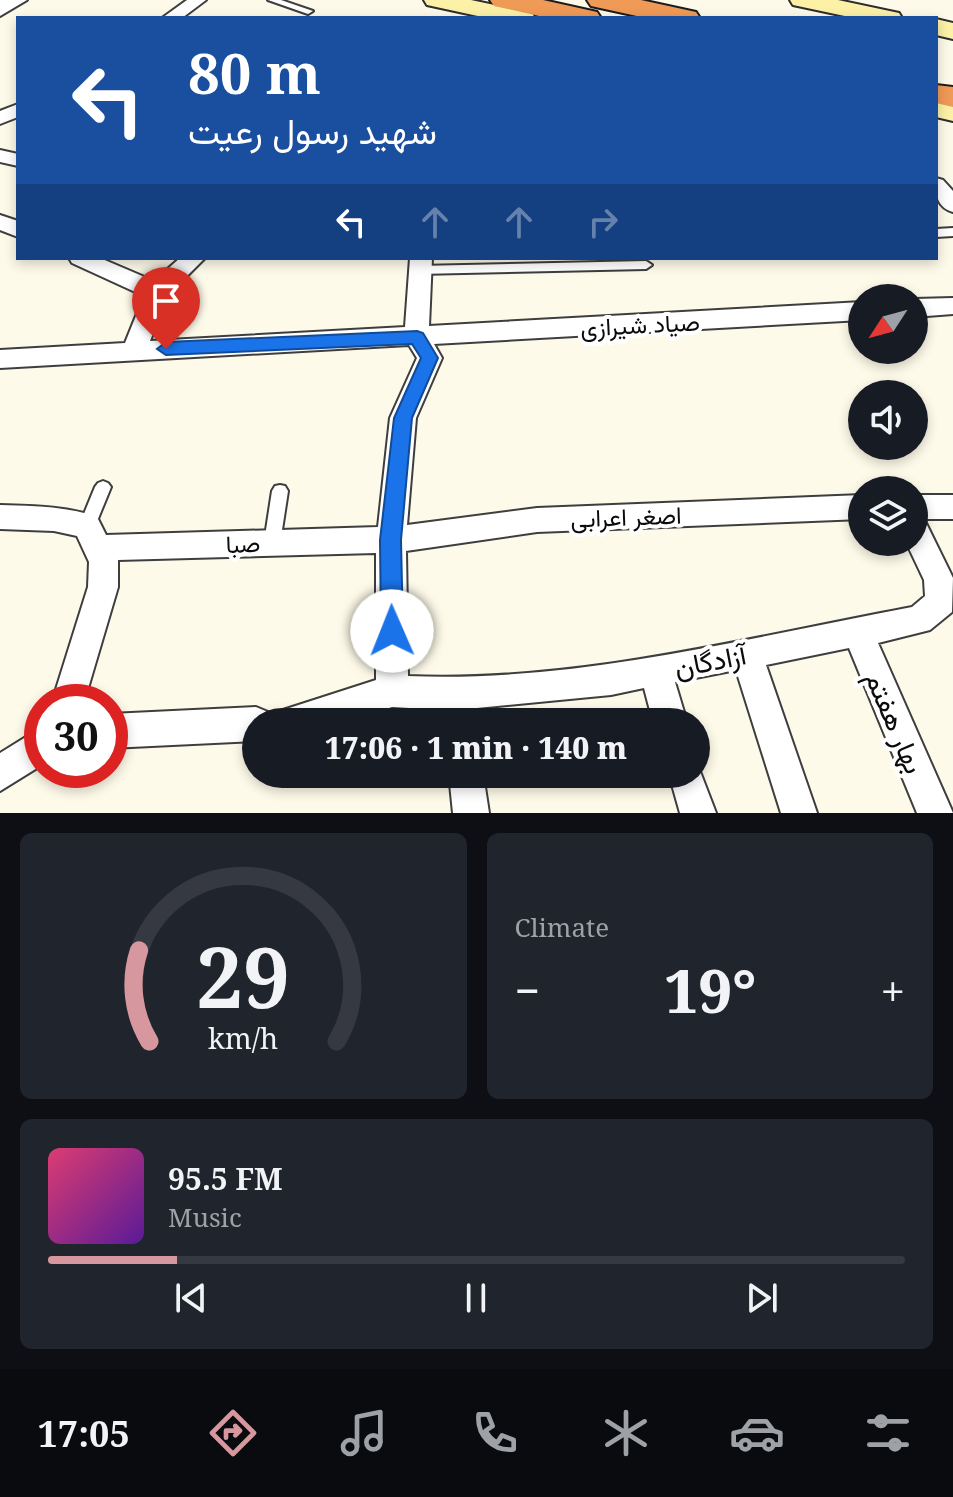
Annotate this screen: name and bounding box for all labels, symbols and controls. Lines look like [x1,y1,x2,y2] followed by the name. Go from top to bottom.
[188,34,321,110] text: 80 m
[56,48,160,152] icon: left
[188,106,437,155] text: شهید رسول رعیت
[329,200,373,244] icon: left
[413,200,457,244] icon: ahead
[497,200,541,244] icon: ahead
[581,200,625,244] icon: right
[132,267,200,349] pin
[144,279,188,323] icon: arrive
[848,284,928,364] north arrow
[848,284,928,556] map controls
[579,304,701,344] street label: صیاد شیرازی
[848,380,928,460] button: sound
[848,476,928,556] button: layers
[570,498,682,534] street label: اصغر اعرابی
[225,526,261,560] street label: صبا
[350,589,434,673] position arrow
[671,634,752,686] street label: آزادگان
[857,665,935,779] street label: بهار هفتم
[24,684,128,788] speed limit sign: 30
[325,727,627,768] text: 17:06 · 1 min · 140 m
[515,909,609,945] text: Climate
[196,919,290,1032] text: 29
[664,949,756,1031] text: 19°
[515,960,540,1020] text: −
[880,960,905,1020] text: +
[208,1018,278,1057] text: km/h
[168,1158,283,1199] text: 95.5 FM
[168,1199,242,1235] text: Music
[169,1276,213,1320] icon: previous
[454,1276,498,1320] icon: pause
[740,1276,784,1320] icon: next
[205,1405,261,1461] icon: directions
[336,1405,392,1461] icon: music
[467,1405,523,1461] icon: phone
[598,1405,654,1461] icon: climate
[729,1405,785,1461] icon: car
[860,1405,916,1461] icon: filters
[37,1409,130,1458] text: 17:05

